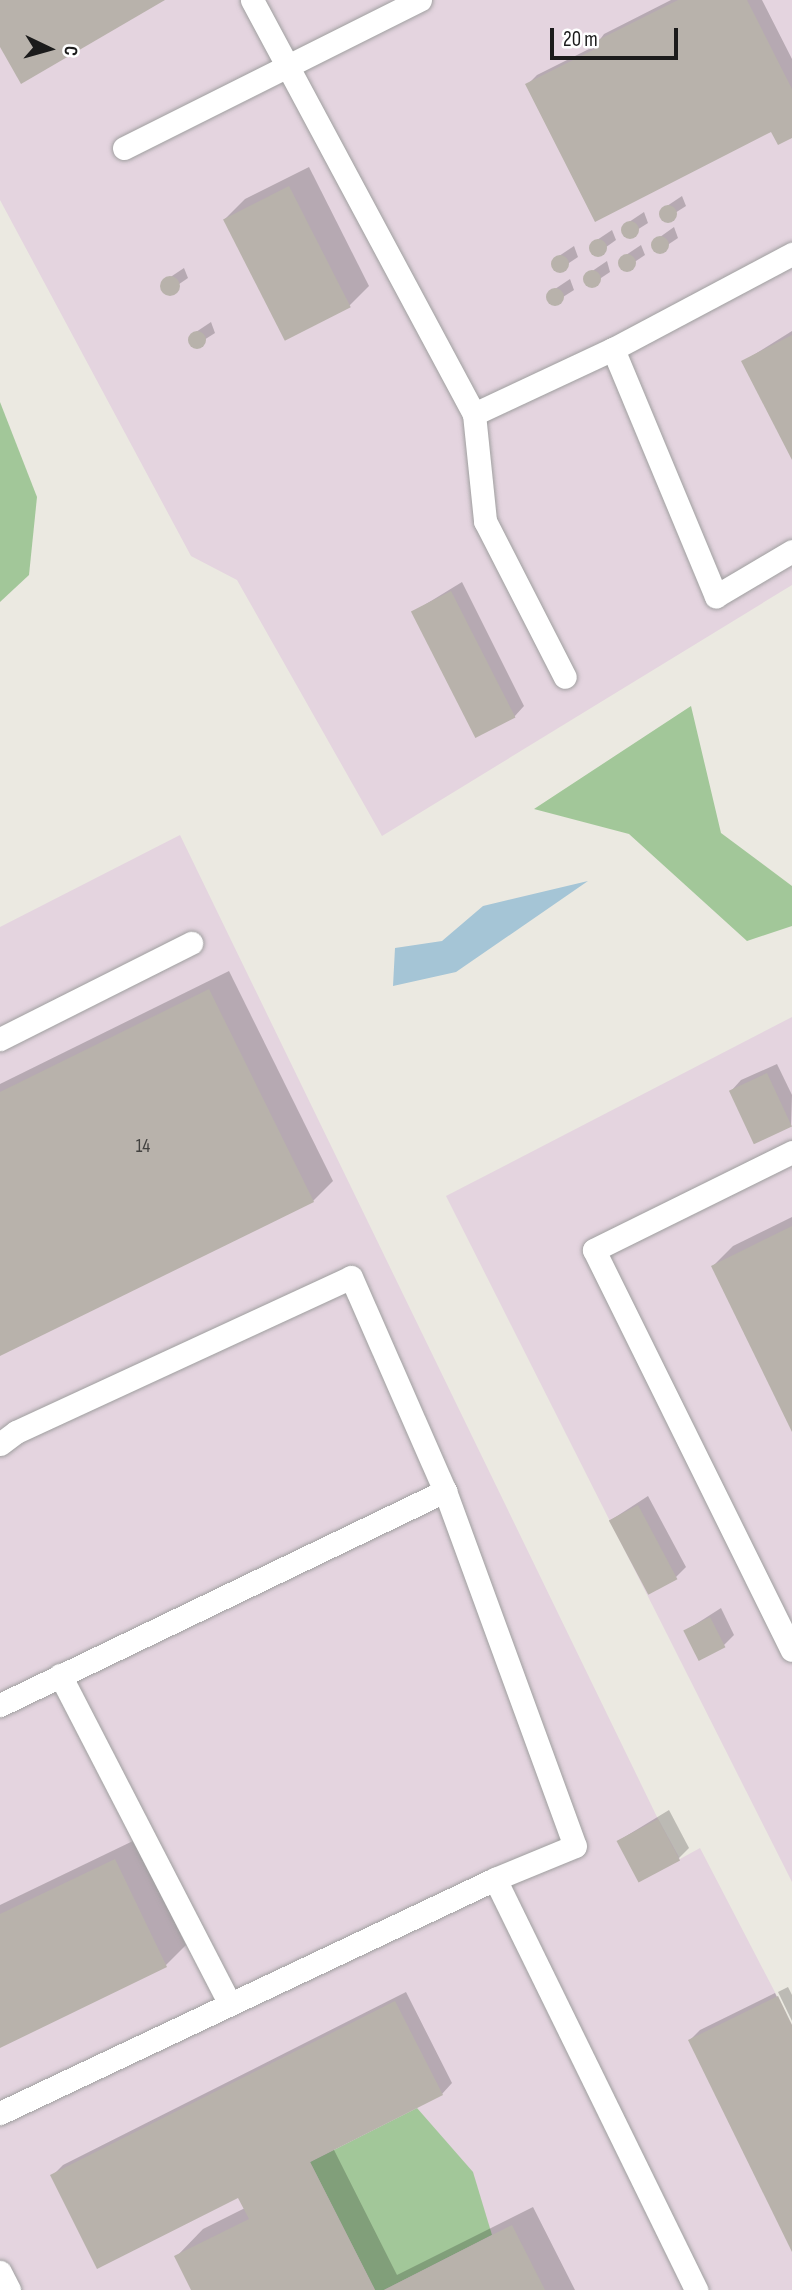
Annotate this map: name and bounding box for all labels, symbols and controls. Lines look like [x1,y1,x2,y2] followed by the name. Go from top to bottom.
[14,14,84,84] north arrow
[554,14,682,58] scale bar
[563,27,598,52] text: 20 m
[59,45,82,57] text: С
[136,1136,150,1158] house number: 14

